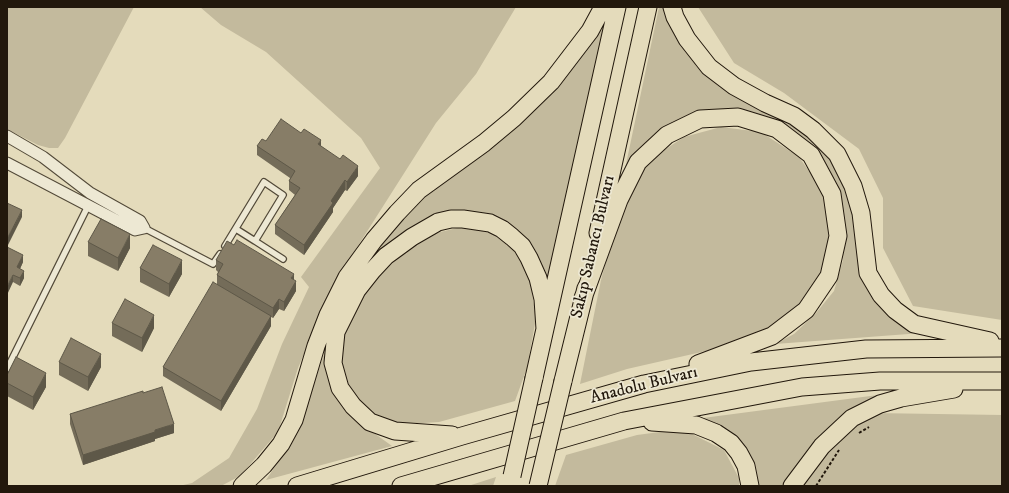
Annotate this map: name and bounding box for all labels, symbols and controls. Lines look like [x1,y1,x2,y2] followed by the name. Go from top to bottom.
[568,174,620,320] street label: Sakıp Sabancı Bulvarı
[588,363,700,409] street label: Anadolu Bulvarı

